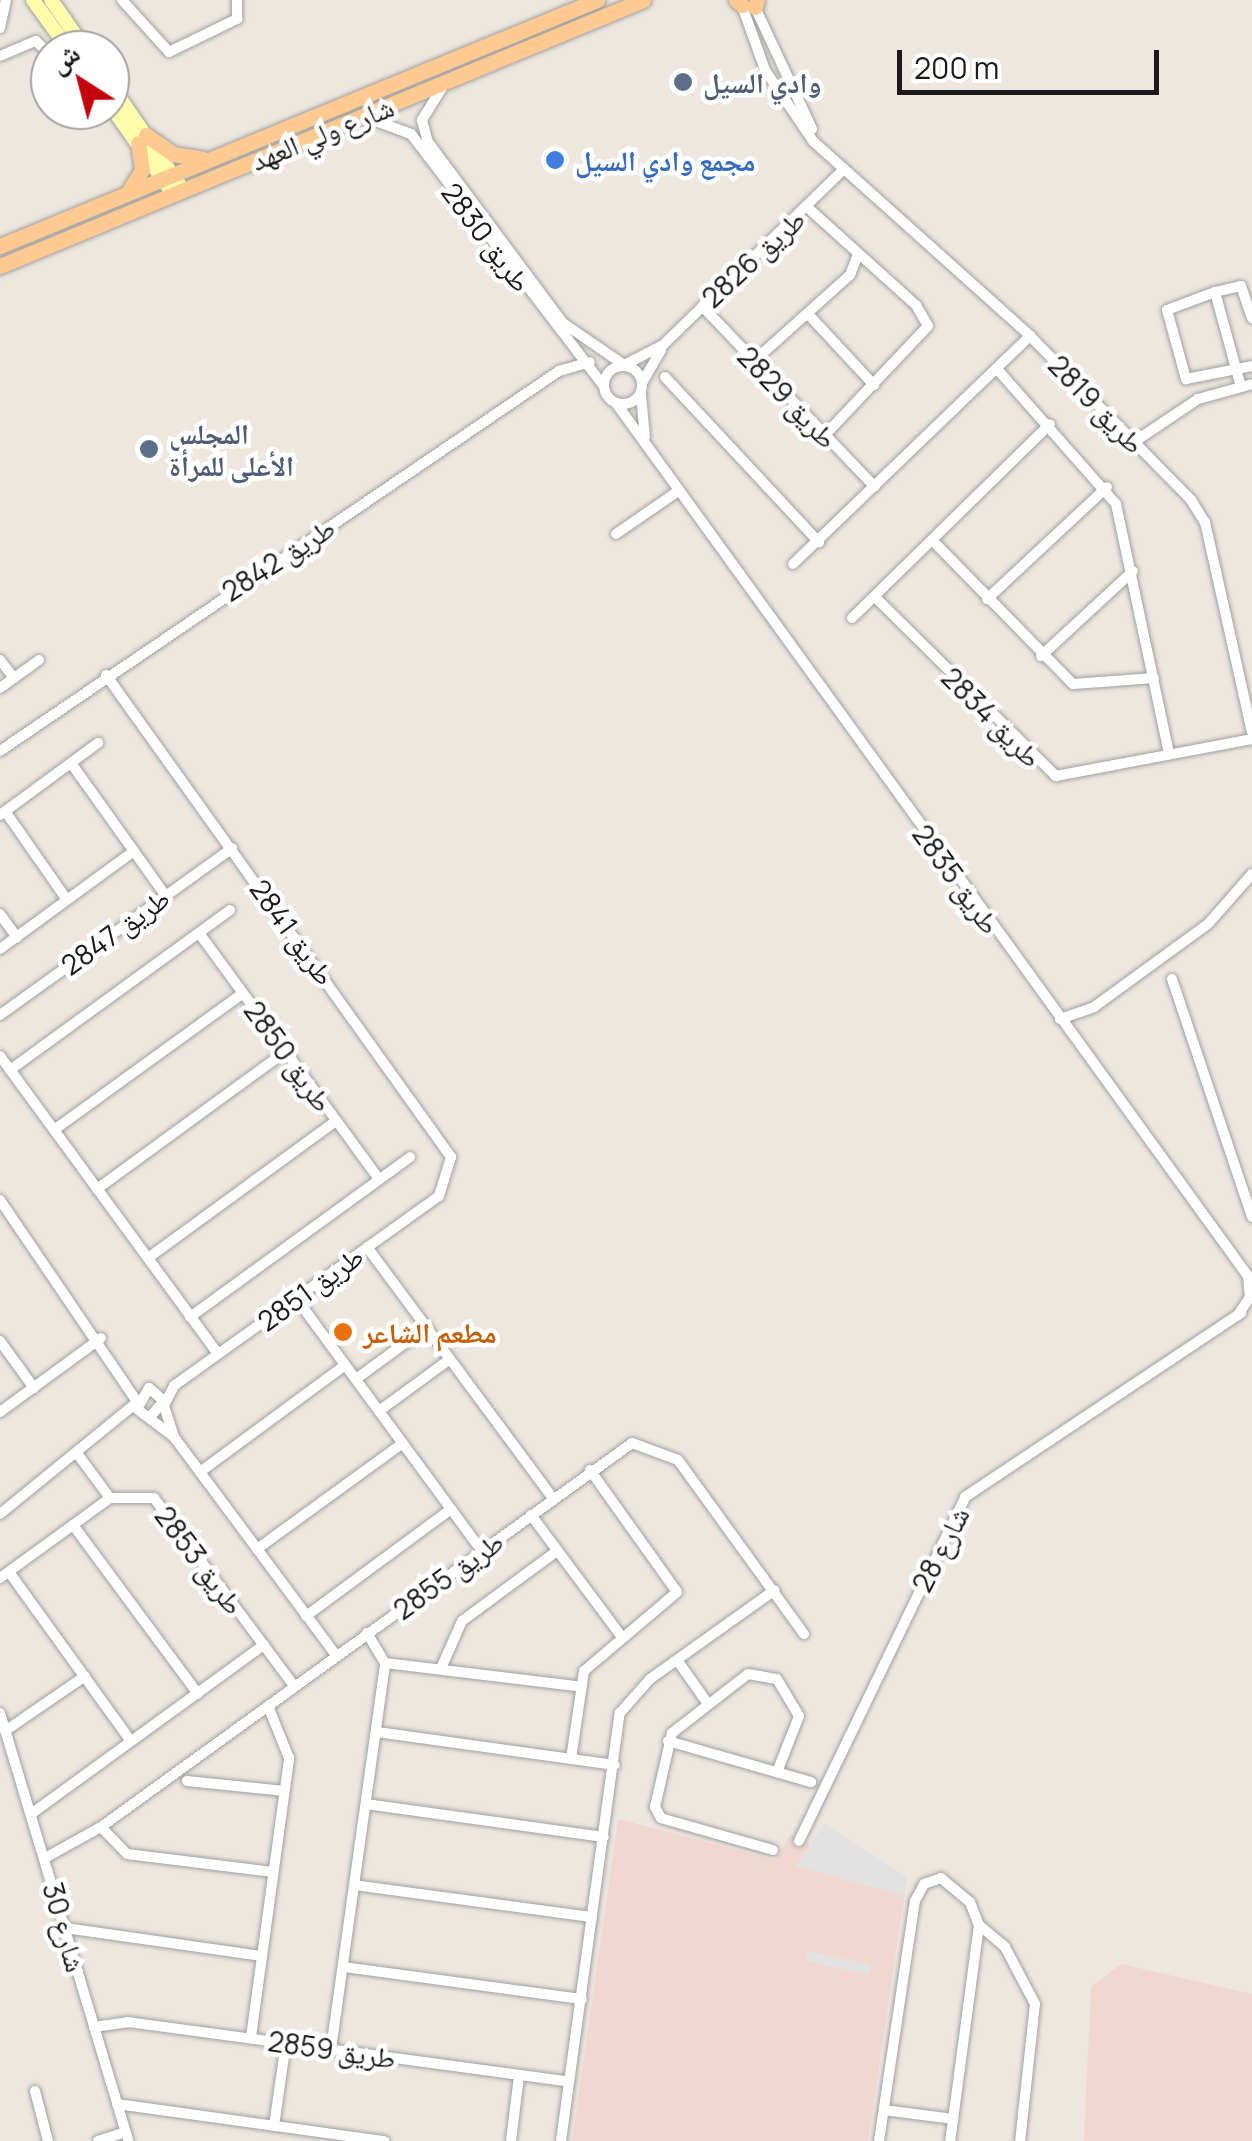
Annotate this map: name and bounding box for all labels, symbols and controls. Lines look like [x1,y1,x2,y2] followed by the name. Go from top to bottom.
[30,30,130,130] north arrow
[902,30,1164,92] scale bar
[40,33,87,81] text: ش
[914,47,999,88] text: 200 m
[703,65,821,99] place label: وادي السيل
[672,71,694,93] marker: وادي السيل
[246,89,398,177] street label: شارع ولي العهد
[575,143,756,177] place label: مجمع وادي السيل
[544,149,566,171] marker: مجمع وادي السيل
[435,176,539,298] street label: طريق 2830
[695,202,811,314] street label: طريق 2826
[731,339,845,455] street label: طريق 2829
[1042,348,1152,460] street label: طريق 2819
[169,416,294,482] place label: المجلس الأعلى للمرأة
[138,438,160,460] marker: المجلس الأعلى للمرأة
[215,510,341,608] street label: طريق 2842
[935,660,1049,774] street label: طريق 2834
[906,818,1008,940] street label: طريق 2835
[243,873,343,991] street label: طريق 2841
[54,880,176,982] street label: طريق 2847
[238,994,340,1118] street label: طريق 2850
[251,1238,369,1338] street label: طريق 2851
[363,1315,497,1349] place label: مطعم الشاعر
[332,1321,354,1343] marker: مطعم الشاعر
[148,1499,252,1621] street label: طريق 2853
[904,1501,976,1597] street label: شارع 28
[387,1524,509,1626] street label: طريق 2855
[36,1878,94,1976] street label: شارع 30
[266,2023,398,2075] street label: طريق 2859

